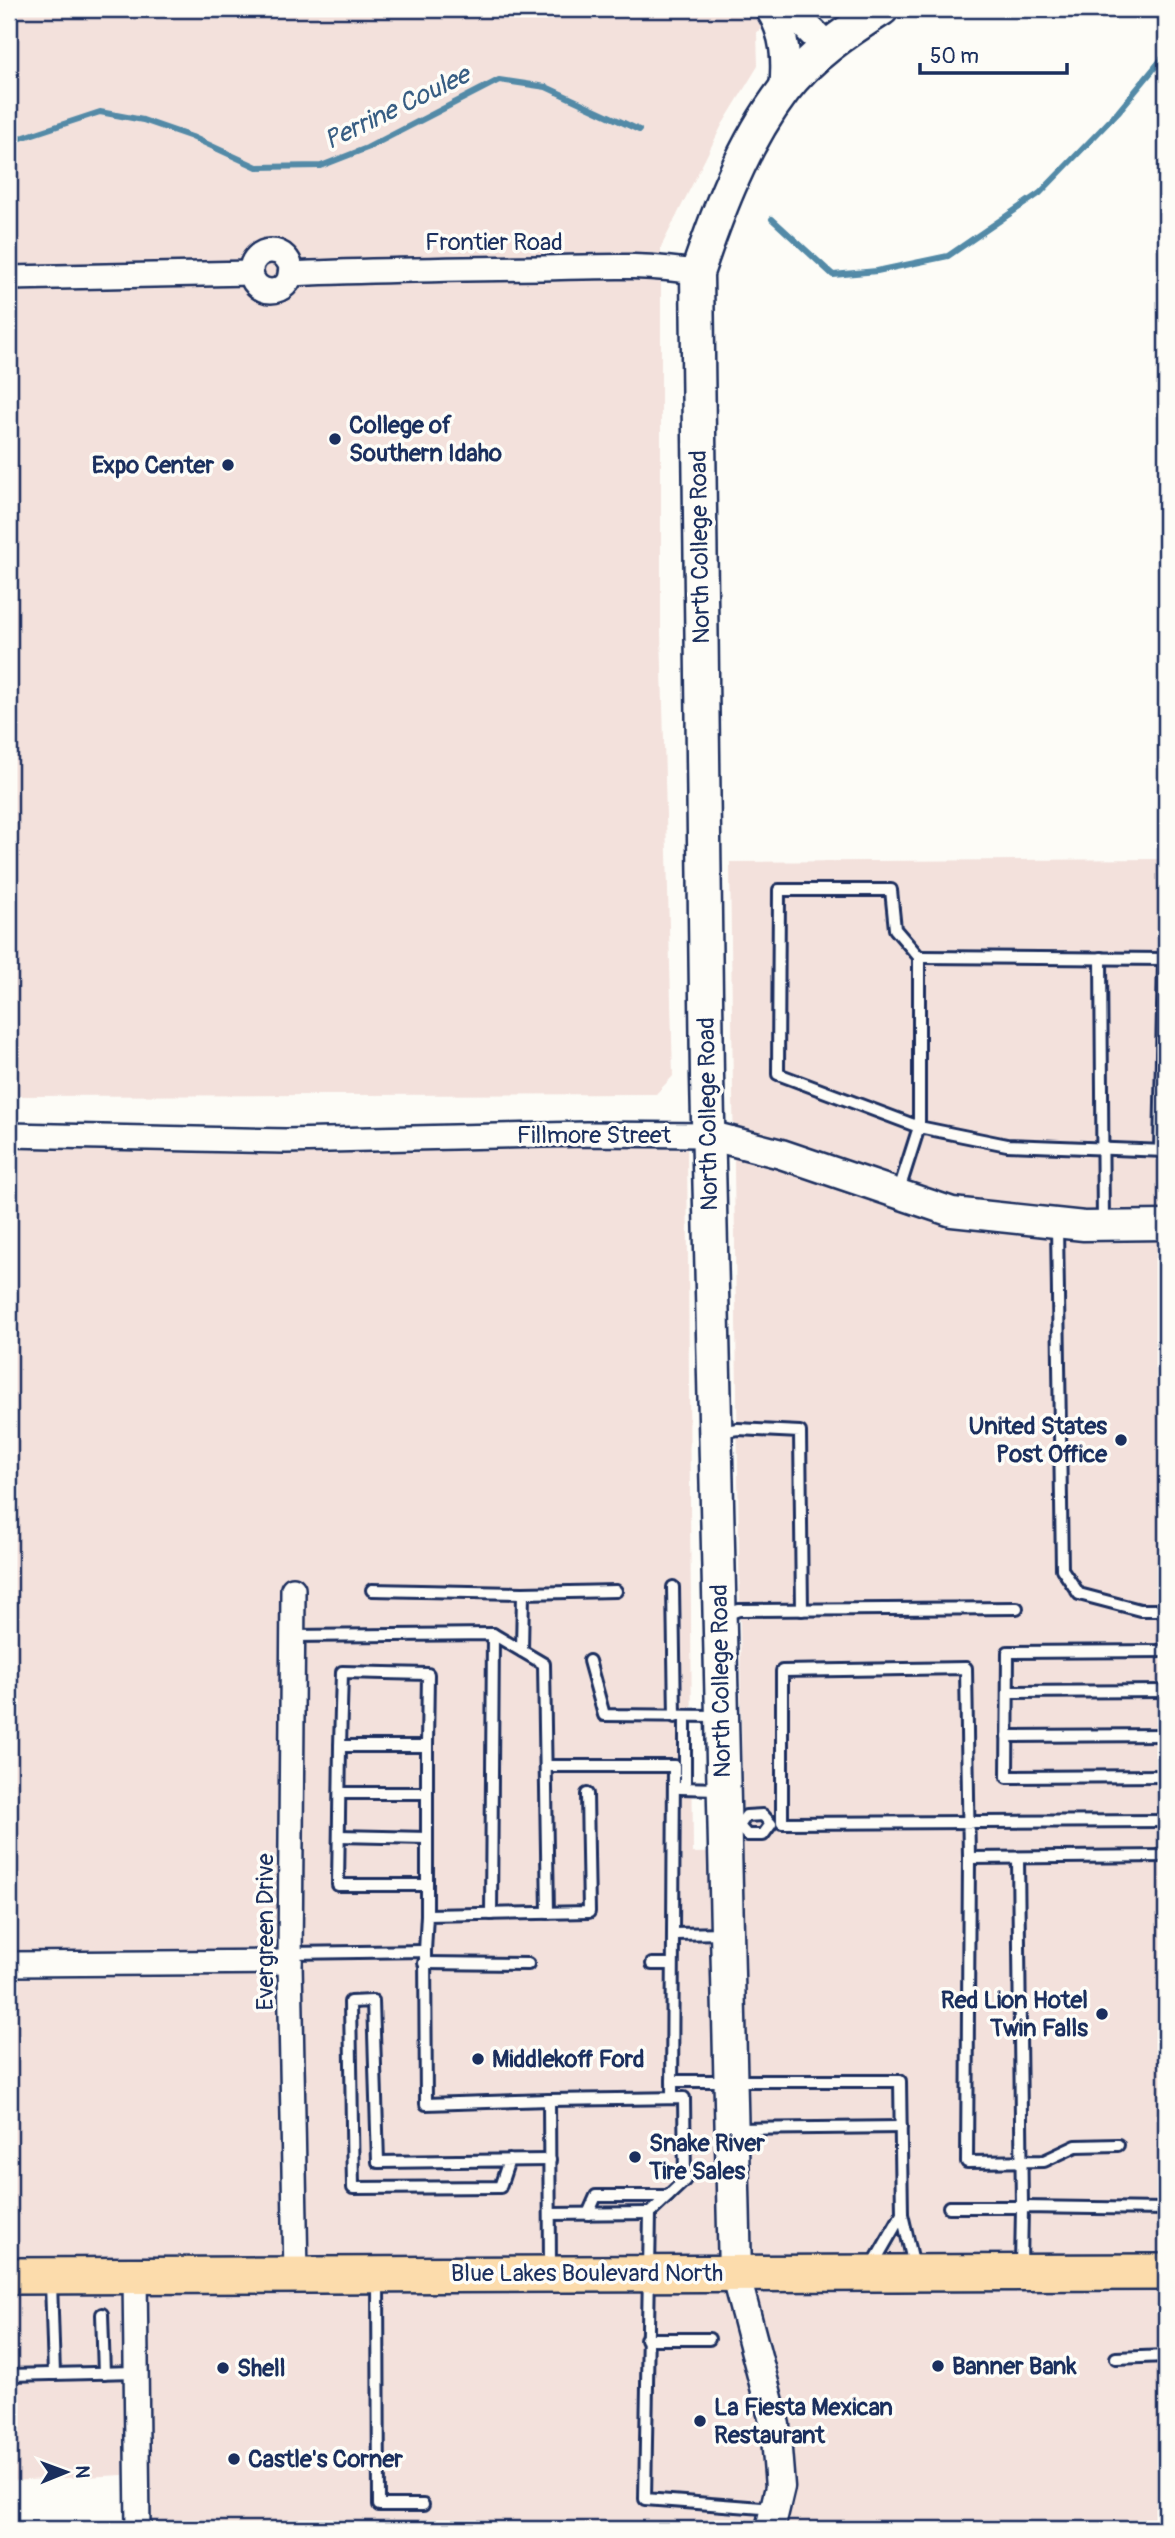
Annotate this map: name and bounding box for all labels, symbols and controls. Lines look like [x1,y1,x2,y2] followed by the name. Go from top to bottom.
[920,32,1066,76] scale bar
[930,43,979,70] text: 50 m
[319,58,477,157] water label: Perrine Coulee
[425,228,563,257] street label: Frontier Road
[349,411,502,468] place label: College of Southern Idaho
[327,431,343,447] marker: College of Southern Idaho
[684,450,716,644] street label: North College Road
[92,451,214,480] place label: Expo Center
[220,457,236,473] marker: Expo Center
[692,1017,724,1211] street label: North College Road
[517,1121,672,1150] street label: Fillmore Street
[968,1412,1108,1469] place label: United States Post Office
[1113,1432,1129,1448] marker: United States Post Office
[705,1584,737,1778] street label: North College Road
[251,1853,280,2011] street label: Evergreen Drive
[941,1986,1088,2043] place label: Red Lion Hotel Twin Falls
[1094,2006,1110,2022] marker: Red Lion Hotel Twin Falls
[492,2045,644,2074] place label: Middlekoff Ford
[470,2051,486,2067] marker: Middlekoff Ford
[648,2129,765,2186] place label: Snake River Tire Sales
[627,2149,643,2165] marker: Snake River Tire Sales
[451,2259,723,2288] street label: Blue Lakes Boulevard North
[952,2352,1077,2381] place label: Banner Bank
[237,2354,286,2383] place label: Shell
[930,2358,946,2374] marker: Banner Bank
[215,2360,231,2376] marker: Shell
[714,2393,893,2450] place label: La Fiesta Mexican Restaurant
[692,2413,708,2429] marker: La Fiesta Mexican Restaurant
[32,2436,102,2506] north arrow
[248,2445,403,2474] place label: Castle's Corner
[226,2451,242,2467] marker: Castle's Corner
[70,2465,94,2478] text: N

